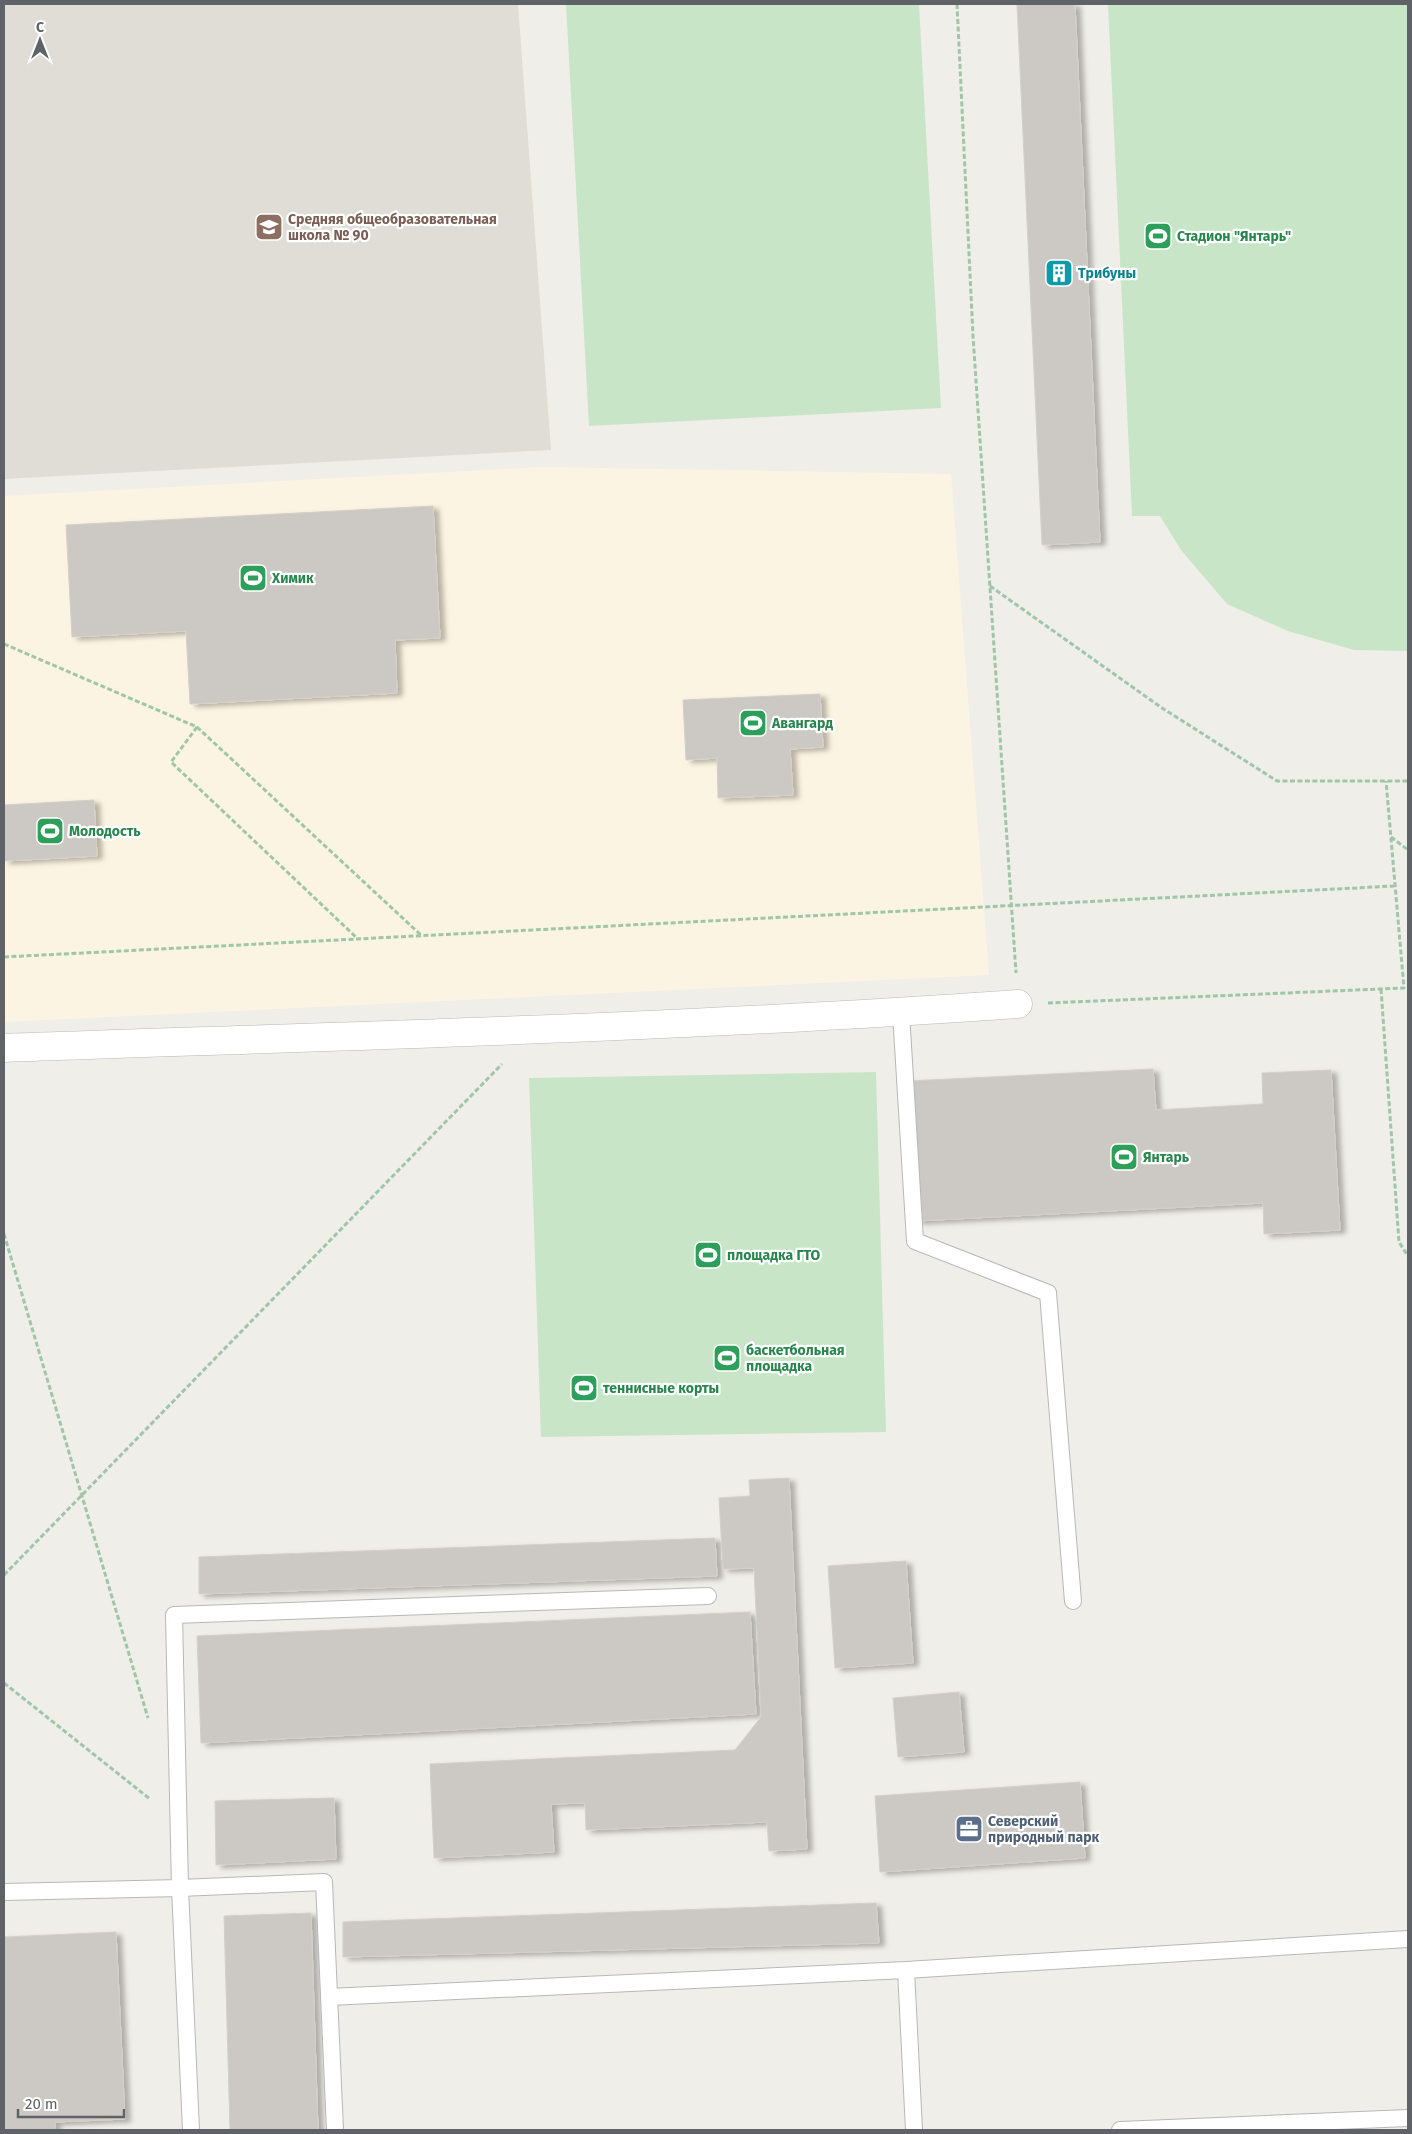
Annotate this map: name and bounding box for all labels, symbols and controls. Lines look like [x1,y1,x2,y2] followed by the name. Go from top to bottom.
[15,15,65,65] north arrow
[36,19,44,36] text: С
[288,211,497,244] place label: Средняя общеобразовательная школа № 90
[254,212,284,242] school or university icon: Средняя общеобразовательная школа № 90
[1143,221,1173,251] sports icon: Стадион "Янтарь"
[1177,228,1291,245] place label: Стадион "Янтарь"
[1044,258,1074,288] building icon: Трибуны
[1078,265,1136,282] place label: Трибуны
[238,563,268,593] sports icon: Химик
[271,570,314,587] place label: Химик
[738,708,768,738] sports icon: Авангард
[771,715,833,732] place label: Авангард
[35,816,65,846] sports icon: Молодость
[69,823,141,840] place label: Молодость
[1109,1142,1139,1172] sports icon: Янтарь
[1143,1149,1190,1166] place label: Янтарь
[693,1240,723,1270] sports icon: площадка ГТО
[727,1247,821,1264] place label: площадка ГТО
[746,1342,845,1375] place label: баскетбольная площадка
[712,1343,742,1373] sports icon: баскетбольная площадка
[569,1373,599,1403] sports icon: теннисные корты
[603,1380,719,1397] place label: теннисные корты
[988,1813,1100,1846] place label: Северский природный парк
[954,1814,984,1844] office icon: Северский природный парк
[18,2086,124,2118] scale bar
[25,2095,58,2113] text: 20 m

